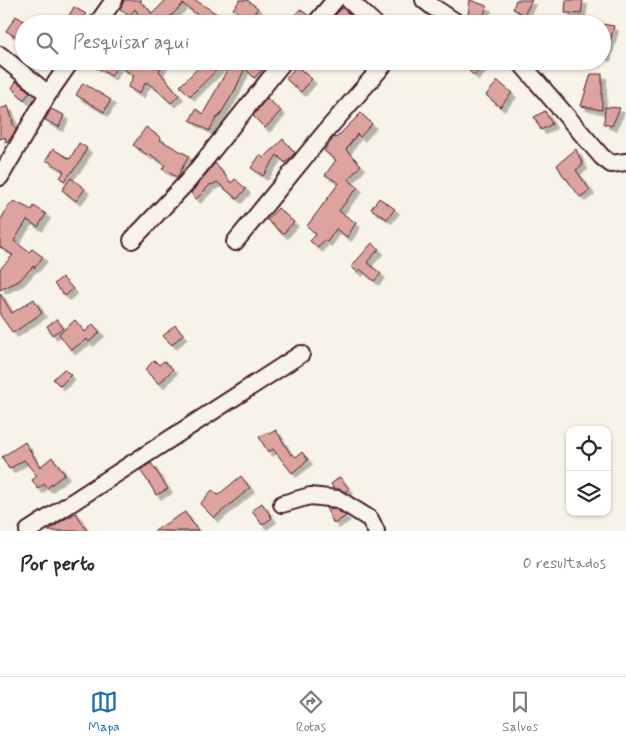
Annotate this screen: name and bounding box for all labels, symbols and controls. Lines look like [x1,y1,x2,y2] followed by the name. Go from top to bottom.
[15,15,611,70] search box
[33,29,61,57] icon: search
[73,30,189,55] text: Pesquisar aqui
[566,426,611,516] map controls
[566,426,611,471] button: locate
[566,471,611,516] button: layers
[20,550,95,578] text: Por perto
[523,553,606,574] text: 0 resultados
[88,688,120,736] tab: Mapa
[296,688,326,736] tab: Rotas
[502,688,538,736] tab: Salvos

